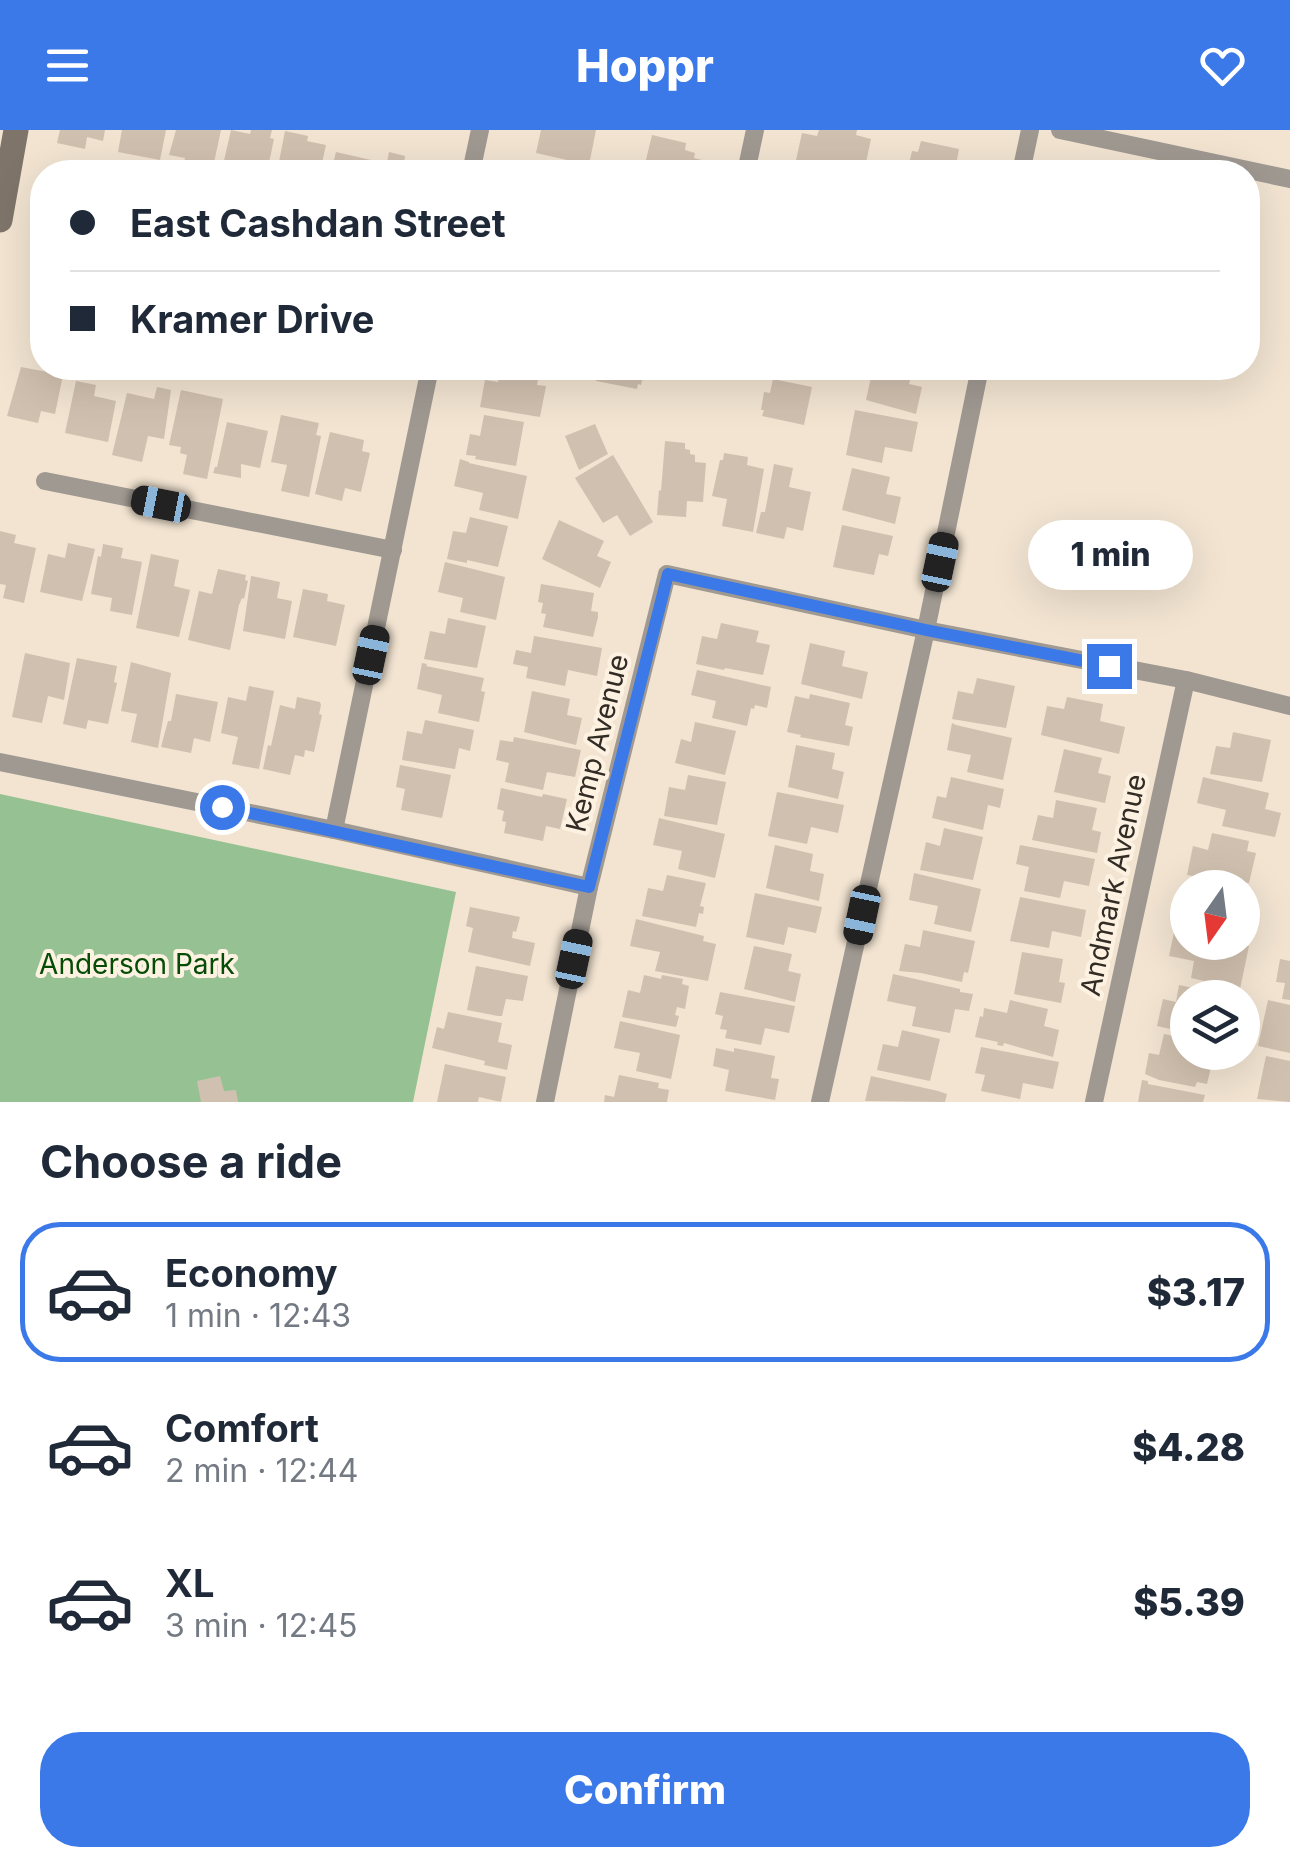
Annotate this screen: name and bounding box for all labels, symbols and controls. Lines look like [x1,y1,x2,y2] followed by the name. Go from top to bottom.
[40,38,95,93] icon: menu
[576,38,714,93] text: Hoppr
[1195,38,1250,93] icon: heart
[130,200,506,246] text: East Cashdan Street
[130,296,374,342] text: Kramer Drive
[129,484,193,524] car
[1026,521,1192,591] callout: 1 min
[919,530,961,594] car
[1070,535,1151,574] text: 1 min
[350,623,392,687] car
[1087,644,1132,689] route end
[558,651,636,835] street label: Kemp Avenue
[1073,771,1153,999] street label: Andmark Avenue
[200,785,245,830] route start
[1170,870,1260,960] north arrow
[1170,870,1260,1070] map controls
[841,883,883,947] car
[553,927,595,991] car
[39,947,235,981] park label: Anderson Park
[1170,980,1260,1070] button: layers
[40,1134,342,1189] text: Choose a ride
[45,1247,135,1337] icon: car
[165,1250,338,1296] text: Economy
[1147,1269,1245,1315] text: $3.17
[165,1296,351,1335] text: 1 min · 12:43
[45,1402,135,1492] icon: car
[165,1405,319,1451] text: Comfort
[1132,1424,1245,1470] text: $4.28
[165,1451,359,1490] text: 2 min · 12:44
[45,1557,135,1647] icon: car
[165,1560,215,1606] text: XL
[1133,1579,1245,1625] text: $5.39
[165,1606,358,1645] text: 3 min · 12:45
[40,1732,1250,1847] button: Confirm

